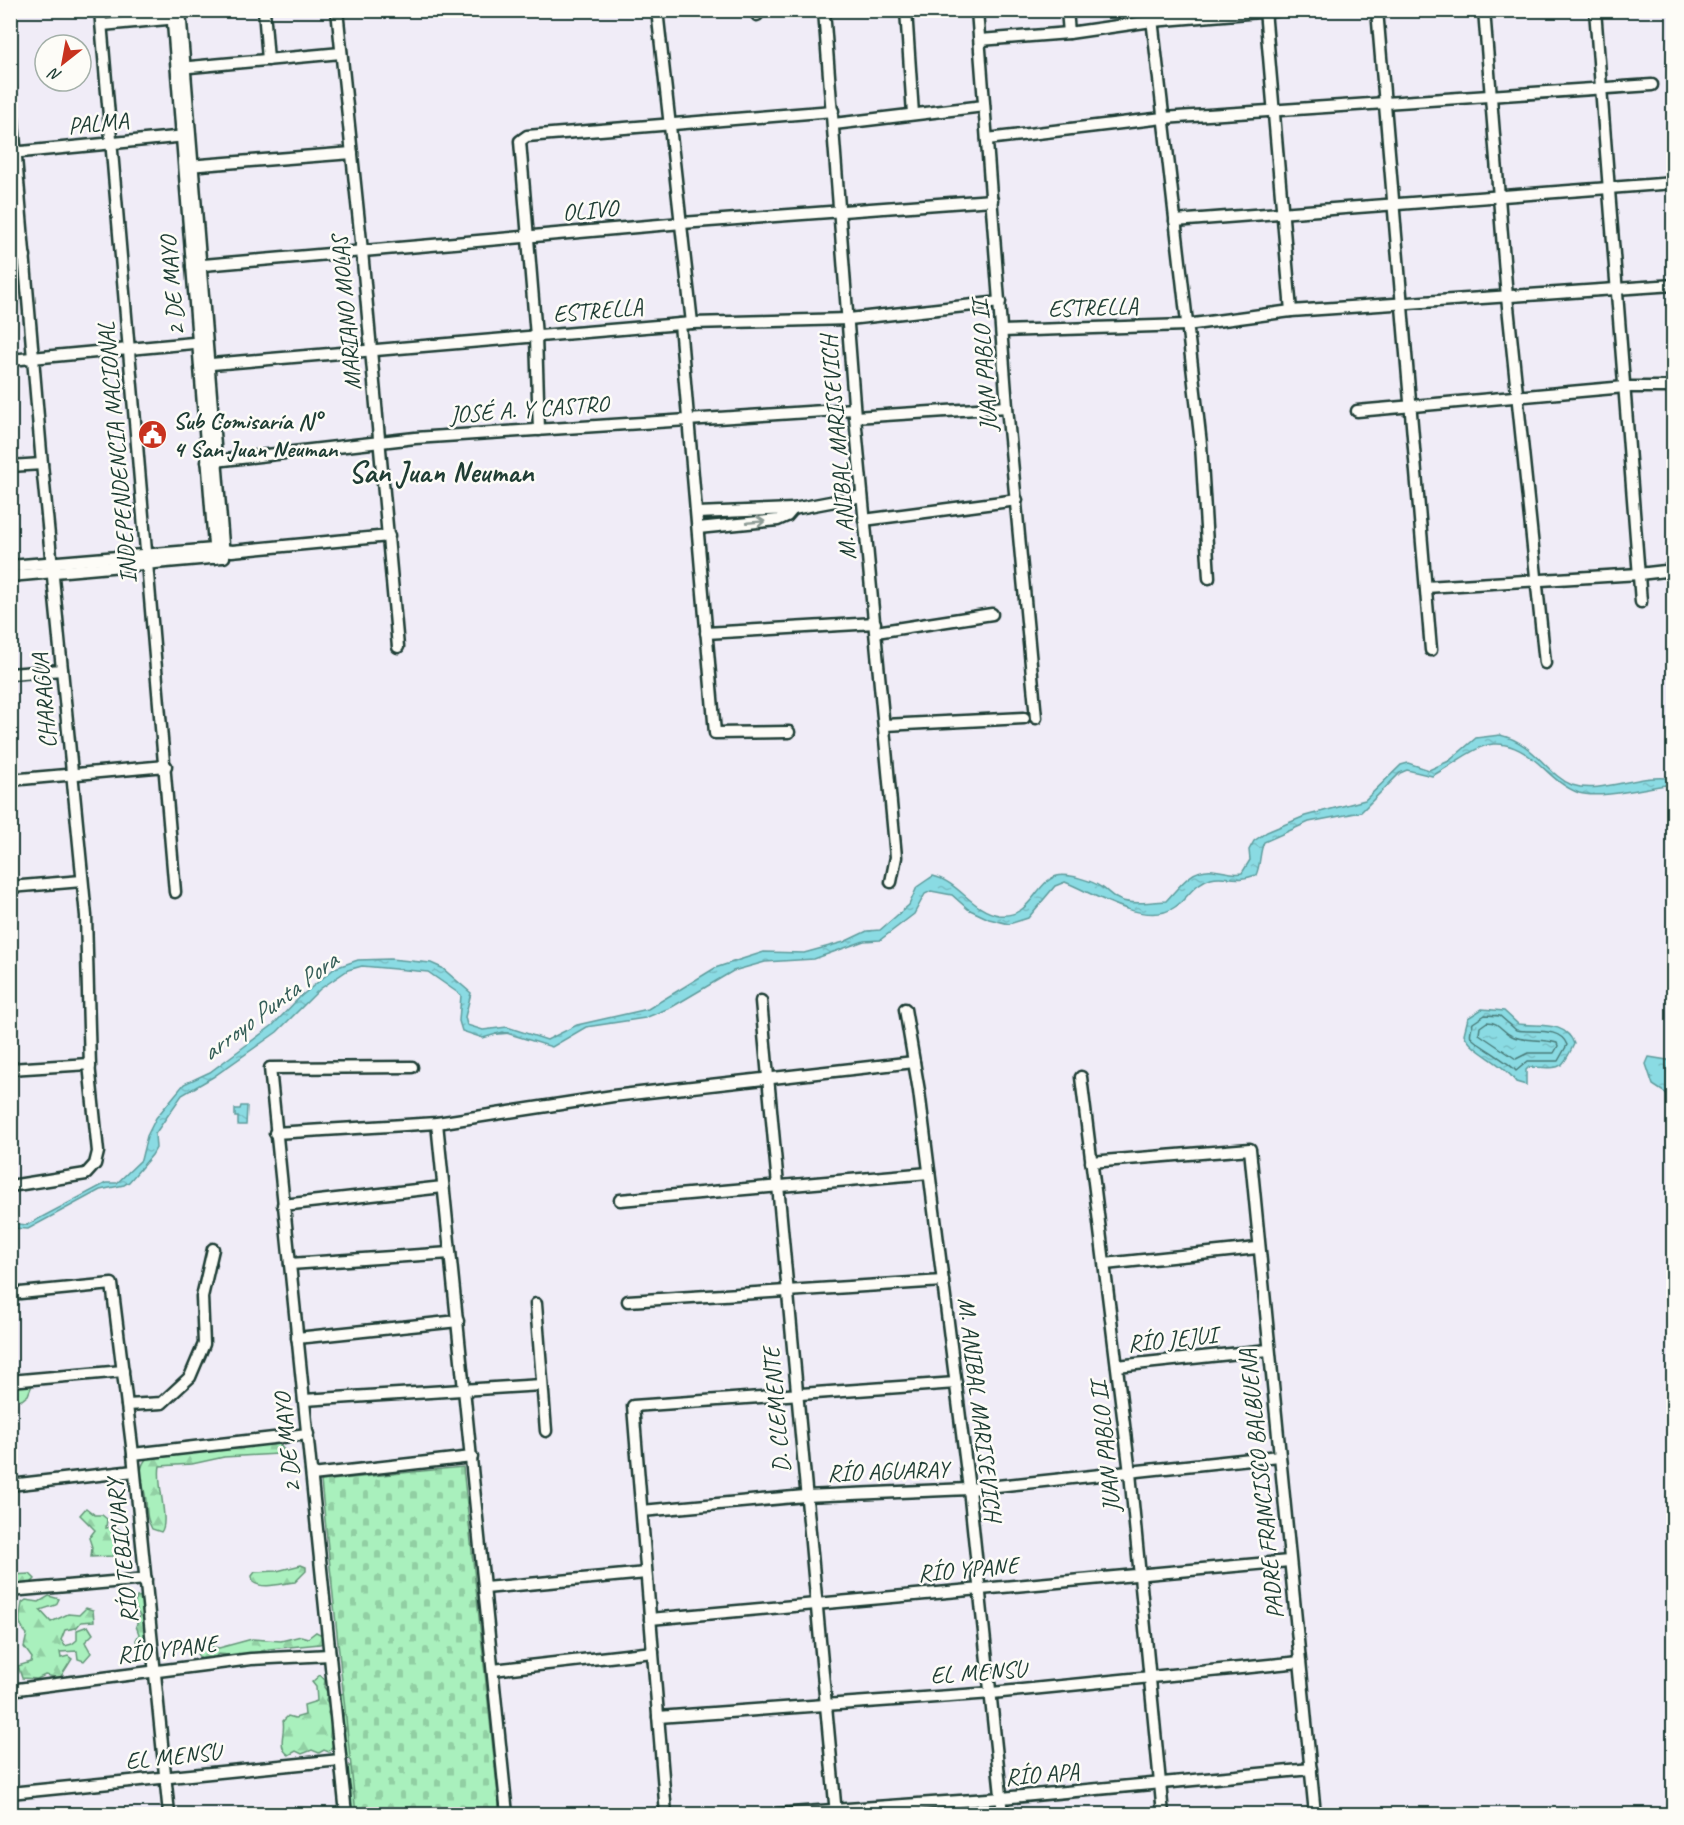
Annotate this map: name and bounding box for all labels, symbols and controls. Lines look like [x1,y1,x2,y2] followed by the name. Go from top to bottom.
[33,33,93,93] north arrow
[44,62,65,86] text: N
[66,105,131,141] street label: PALMA
[561,192,622,227] street label: OLIVO
[324,231,368,391] street label: MARIANO MOLAS
[152,232,191,337] street label: 2 DE MAYO
[1047,290,1139,324] street label: ESTRELLA
[552,291,645,329] street label: ESTRELLA
[964,295,1004,433] street label: JUAN PABLO II
[91,320,143,585] street label: INDEPENDENCIA NACIONAL
[813,330,863,561] street label: M. ANIBAL MARISEVICH
[448,388,611,430] street label: JOSÉ A. Y CASTRO
[173,406,339,464] place label: Sub Comisaría N° 4 San Juan Neuman
[136,419,168,451] public building icon: Sub Comisaría N° 4 San Juan Neuman
[349,453,535,491] district label: San Juan Neuman
[746,516,765,527] one-way arrow
[25,651,63,750] street label: CHARAGUA
[194,943,346,1069] water label: arroyo Punta Pora
[951,1296,1009,1527] street label: M. ANIBAL MARISEVICH
[1126,1319,1223,1359] street label: RÍO JEJUI
[755,1343,796,1474] street label: D. CLEMENTE
[1232,1347,1290,1620] street label: PADRE FRANCISCO BALBUENA
[1083,1376,1127,1515] street label: JUAN PABLO II
[267,1388,307,1494] street label: 2 DE MAYO
[827,1454,952,1488] street label: RÍO AGUARAY
[99,1473,145,1625] street label: RÍO TEBICUARY
[917,1549,1022,1588] street label: RÍO YPANE
[115,1628,222,1670] street label: RÍO YPANE
[929,1653,1030,1690] street label: EL MENSU
[124,1736,225,1776] street label: EL MENSU
[1004,1756,1081,1792] street label: RÍO APA

